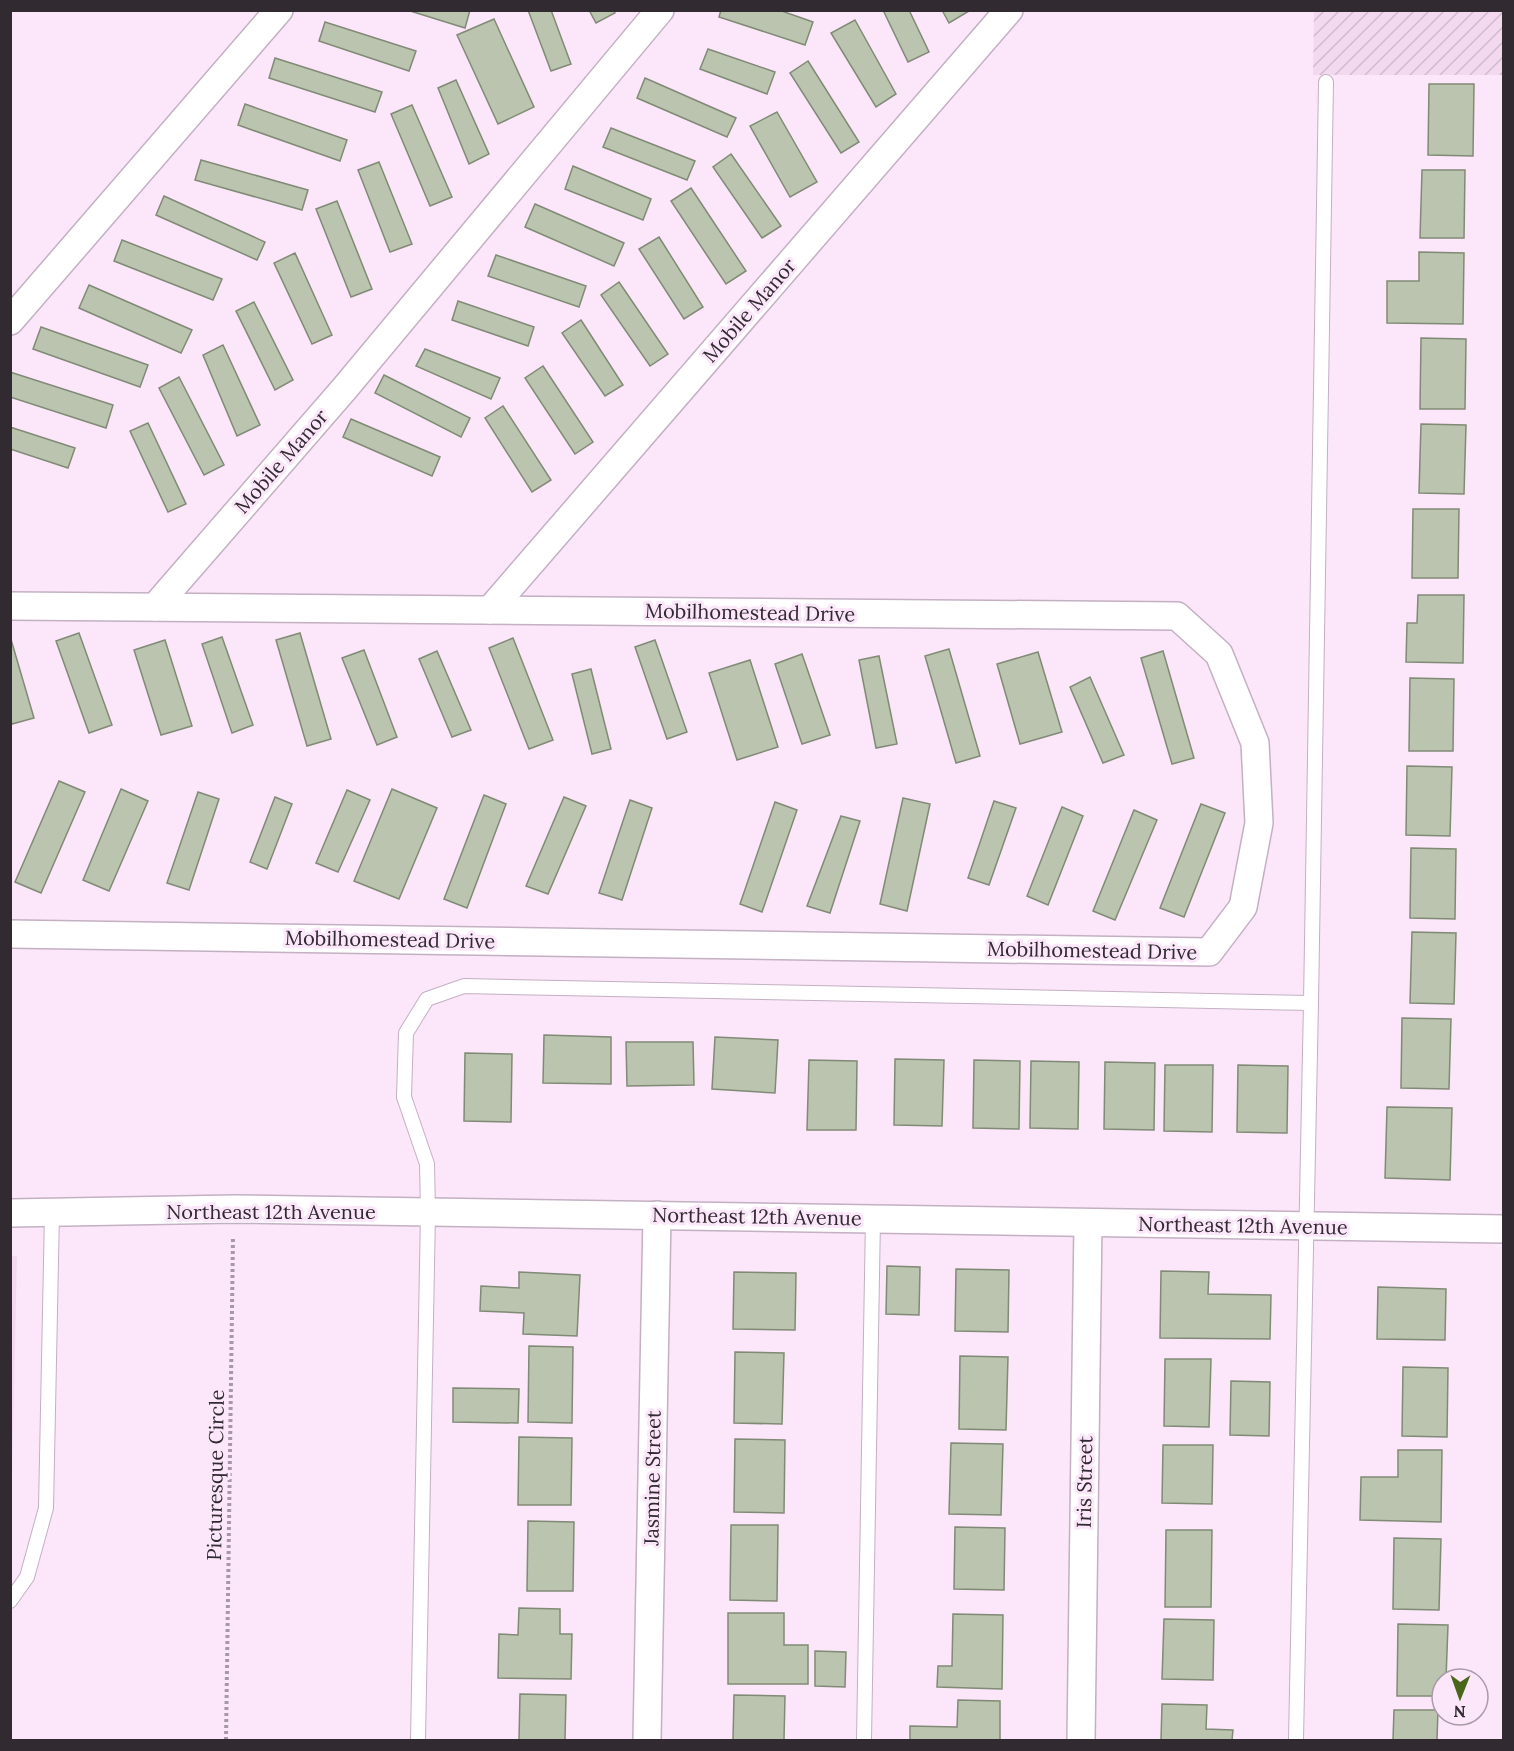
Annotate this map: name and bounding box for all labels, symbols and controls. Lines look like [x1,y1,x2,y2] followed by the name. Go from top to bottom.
[697,253,801,367] street label: Mobile Manor
[229,404,333,518] street label: Mobile Manor
[645,598,856,626] street label: Mobilhomestead Drive
[285,925,496,953] street label: Mobilhomestead Drive
[987,936,1198,964] street label: Mobilhomestead Drive
[166,1199,376,1224] street label: Northeast 12th Avenue
[652,1202,862,1230] street label: Northeast 12th Avenue
[1138,1211,1348,1239] street label: Northeast 12th Avenue
[201,1389,229,1561] street label: Picturesque Circle
[638,1410,666,1547] street label: Jasmine Street
[1071,1436,1097,1528] street label: Iris Street
[1430,1667,1490,1727] north arrow
[1453,1702,1466,1722] text: N

